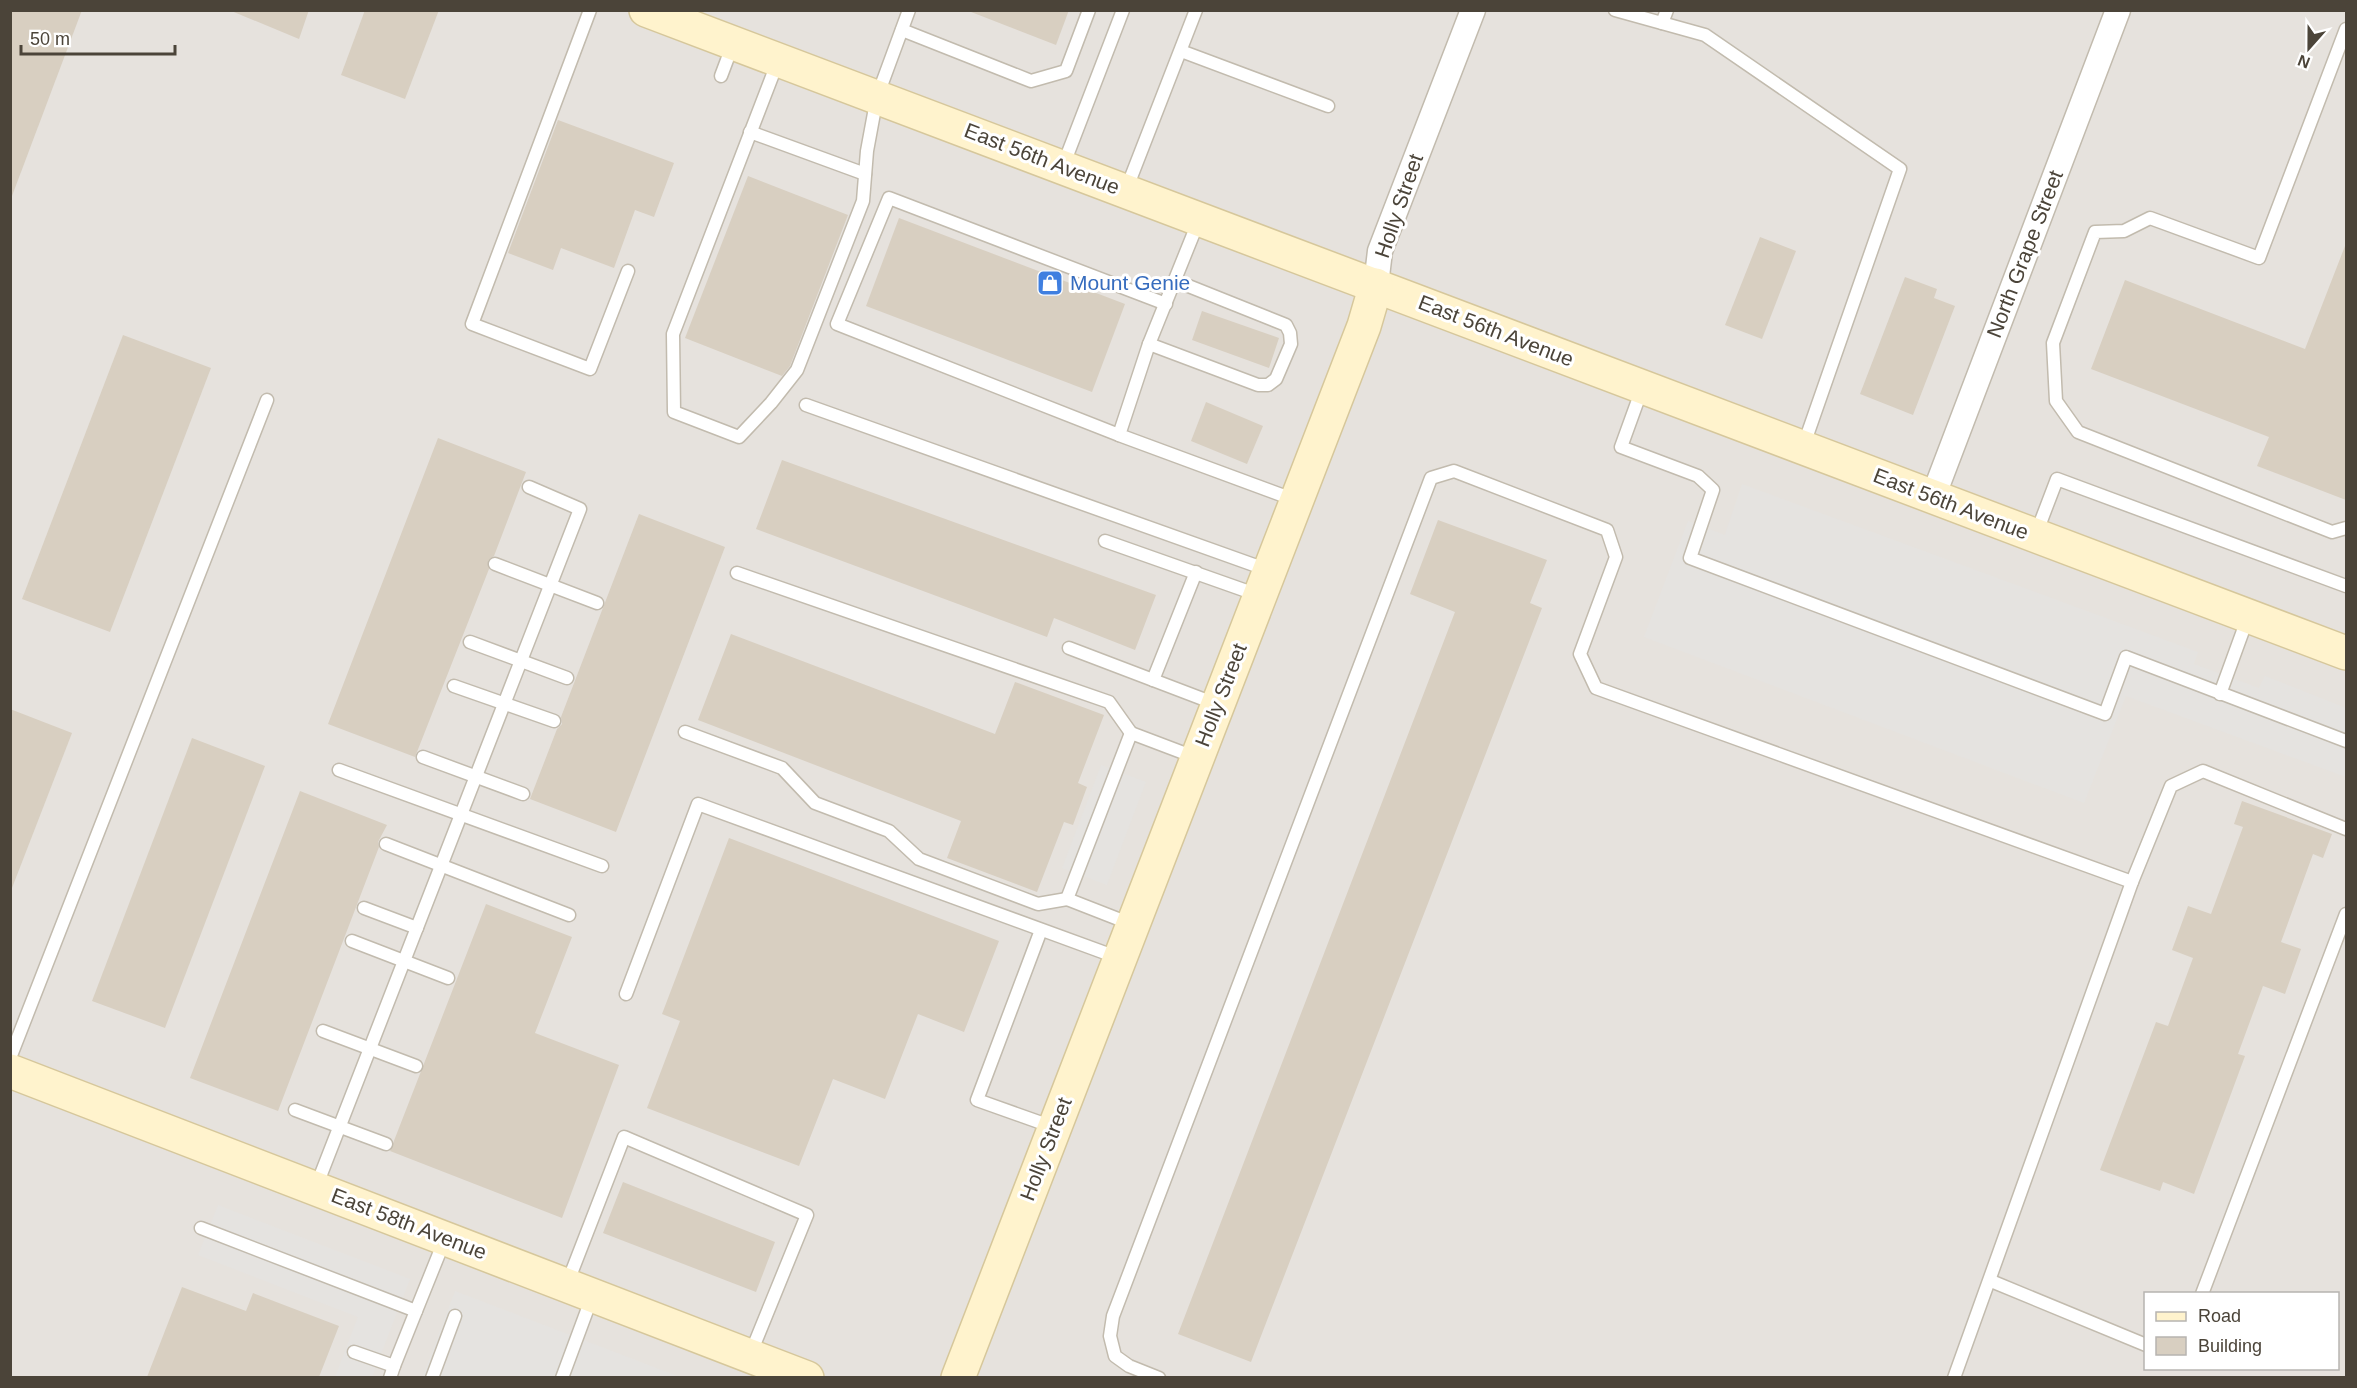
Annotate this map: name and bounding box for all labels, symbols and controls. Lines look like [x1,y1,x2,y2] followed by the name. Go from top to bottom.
[21,18,176,56] scale bar
[2279,18,2339,78] north arrow
[30,29,70,49] text: 50 m
[2295,52,2312,72] text: N
[961,118,1123,199] street label: East 56th Avenue
[1370,151,1427,261] street label: Holly Street
[1982,167,2067,341] street label: North Grape Street
[1035,268,1065,298] shop icon: Mount Genie
[1070,271,1190,294] place label: Mount Genie
[1415,290,1577,371] street label: East 56th Avenue
[1870,463,2032,544] street label: East 56th Avenue
[1190,640,1251,750] street label: Holly Street
[1015,1094,1076,1204] street label: Holly Street
[328,1183,490,1264] street label: East 58th Avenue
[2144,1292,2339,1370] legend
[2198,1306,2241,1326] text: Road
[2198,1336,2262,1356] text: Building

